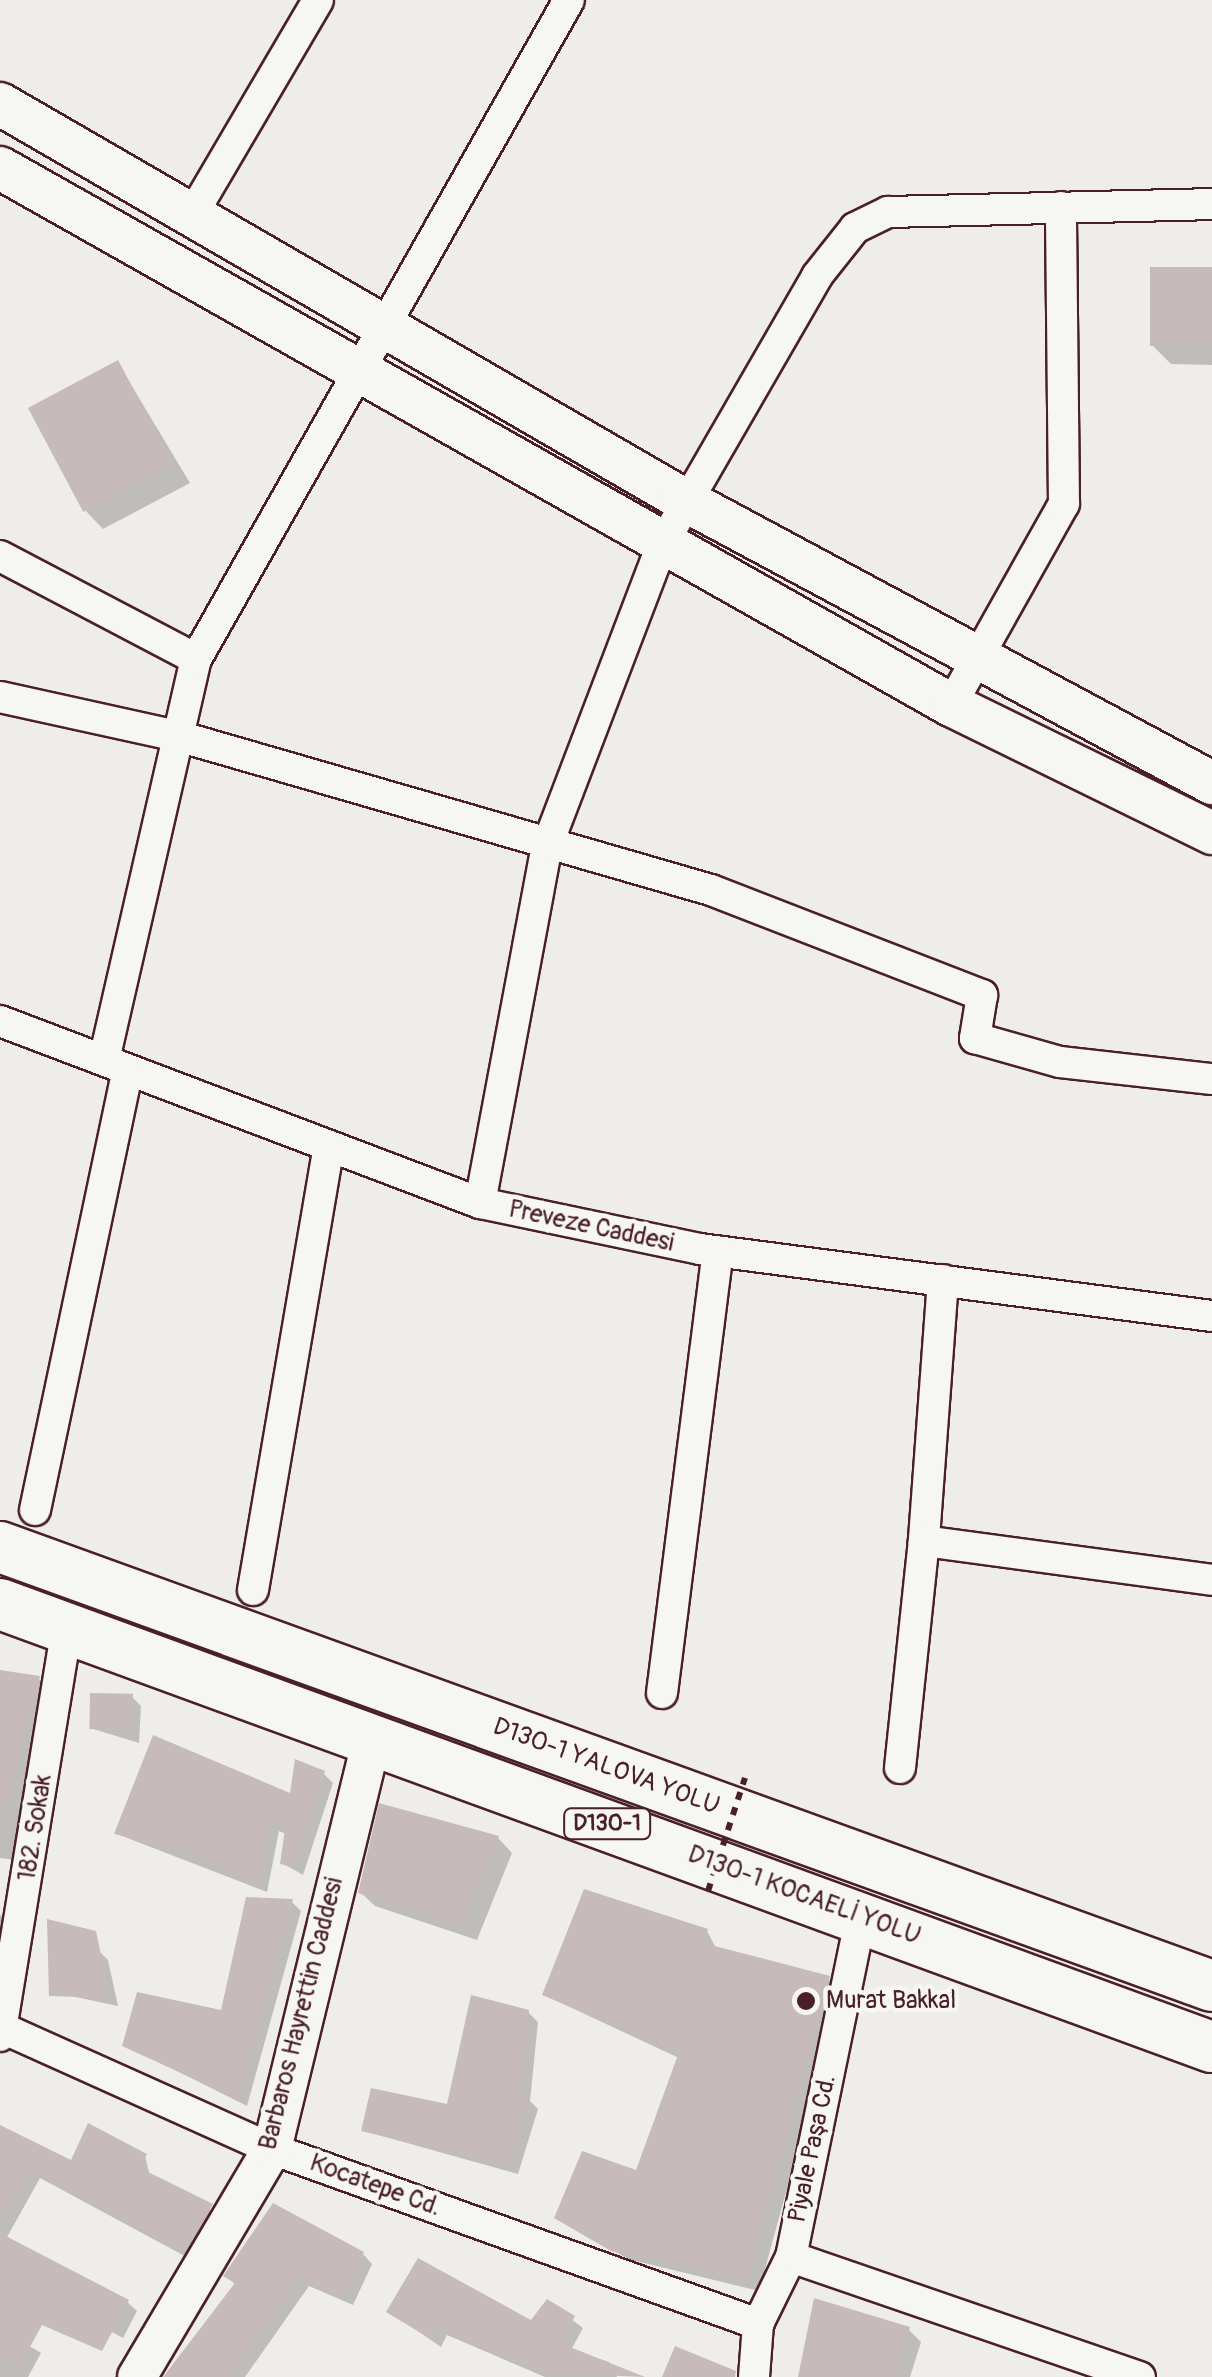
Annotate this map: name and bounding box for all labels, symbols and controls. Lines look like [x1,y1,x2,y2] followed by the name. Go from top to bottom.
[506,1195,676,1259] street label: Preveze Caddesi
[489,1712,723,1822] street label: D130-1 YALOVA YOLU
[13,1772,59,1884] street label: 182. Sokak
[562,1807,652,1841] road number: D130-1
[684,1840,924,1952] street label: D130-1 KOCAELİ YOLU
[254,1875,350,2153] street label: Barbaros Hayrettin Caddesi
[826,1986,956,2016] place label: Murat Bakkal
[795,1990,817,2012] marker: Murat Bakkal
[783,2072,843,2226] street label: Piyale Paşa Cd.
[305,2148,445,2224] street label: Kocatepe Cd.

